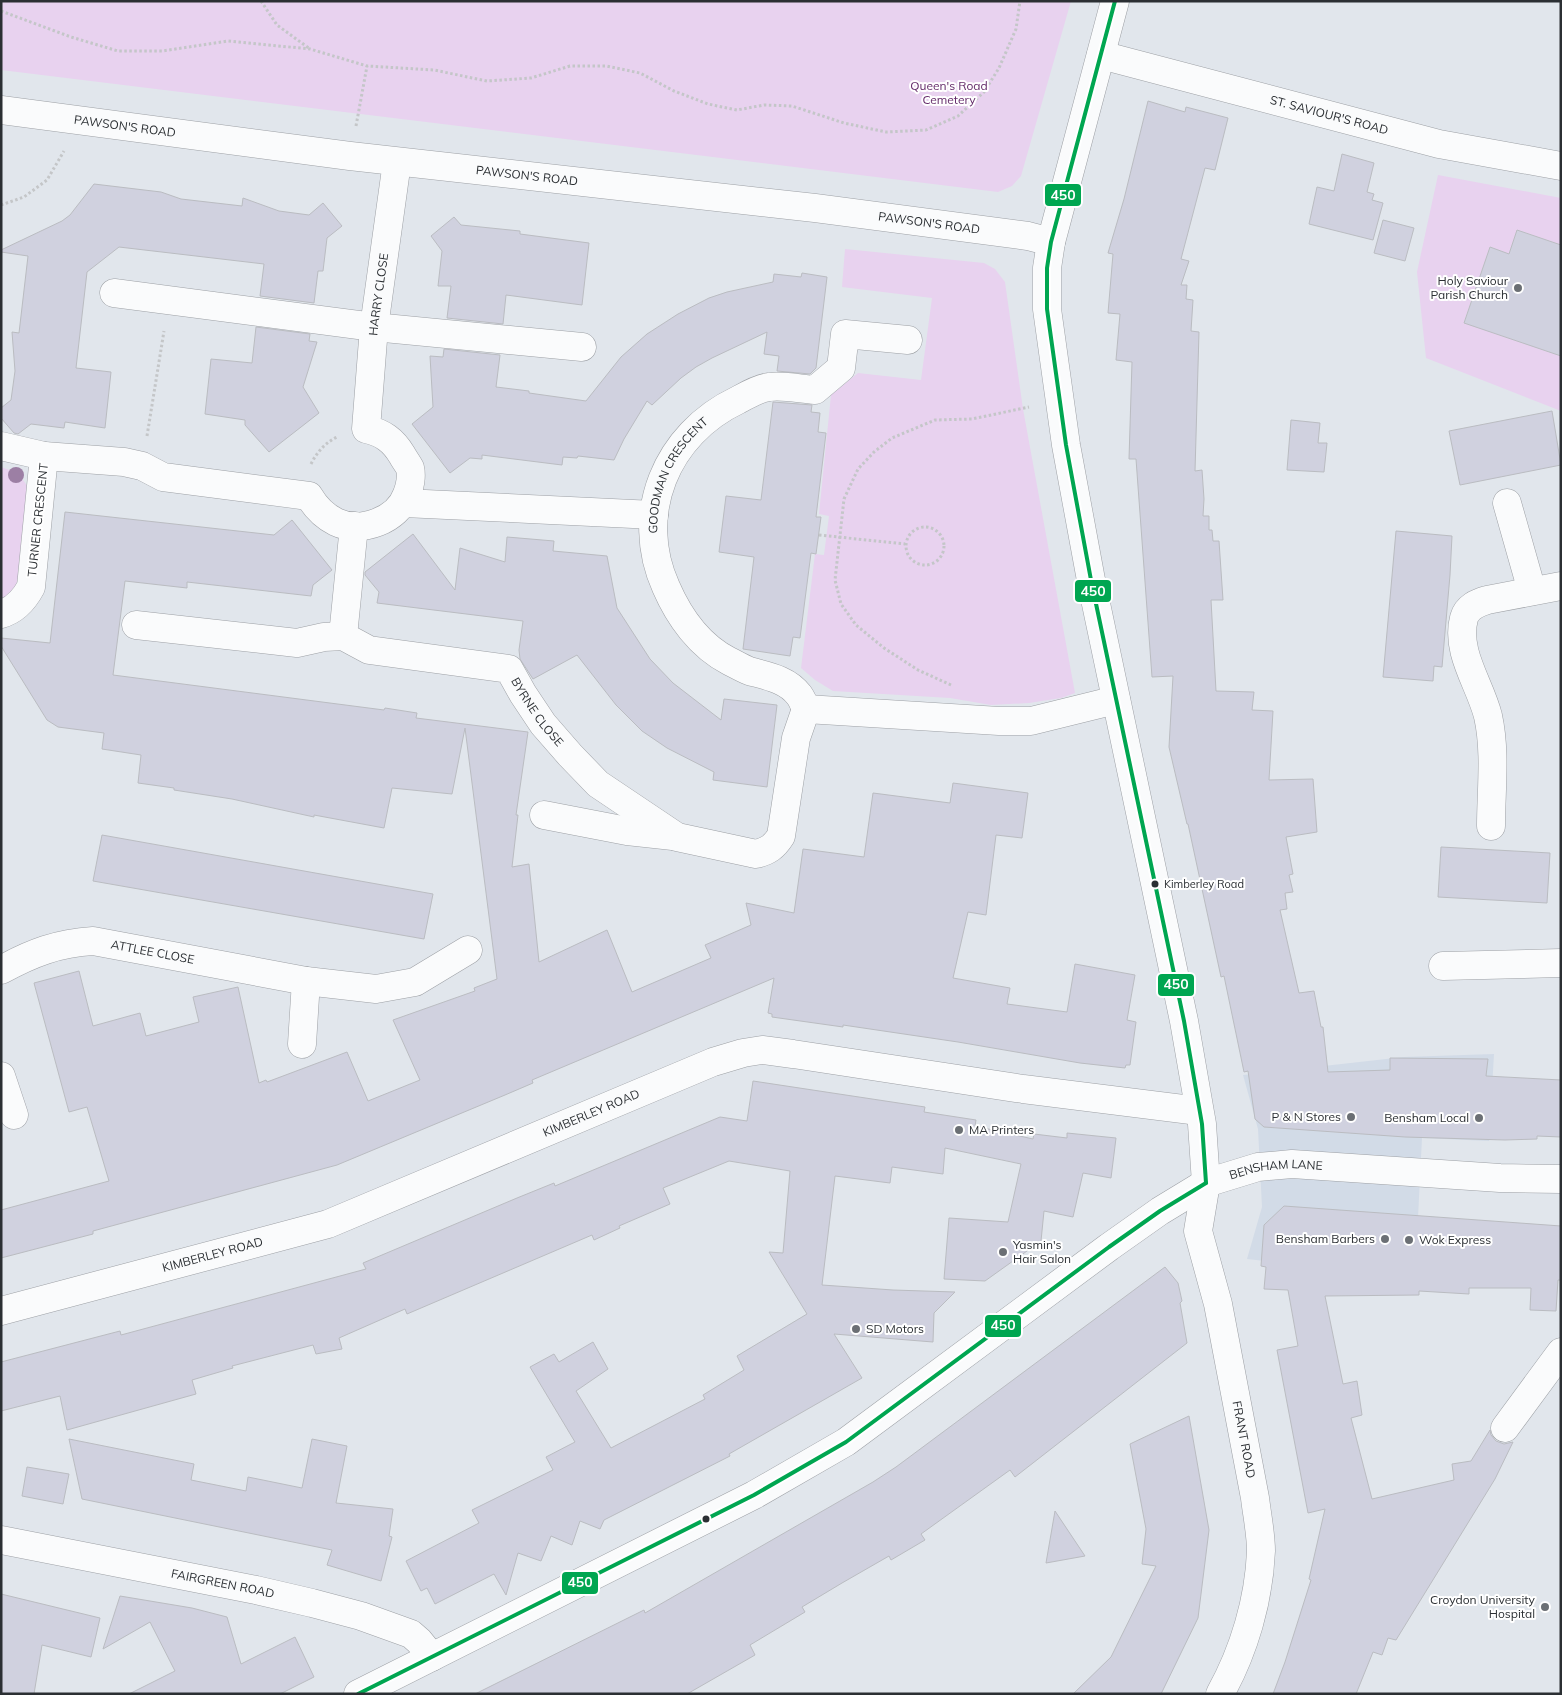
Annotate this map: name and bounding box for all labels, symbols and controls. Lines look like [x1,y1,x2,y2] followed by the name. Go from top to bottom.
[910,78,988,107] park label: Queen's Road Cemetery
[1269,92,1390,137] street label: ST. SAVIOUR'S ROAD
[73,112,177,140] street label: PAWSON'S ROAD
[475,162,579,188] street label: PAWSON'S ROAD
[1044,183,1082,207] line badge: 450
[1050,186,1076,204] text: 450
[877,208,981,237] street label: PAWSON'S ROAD
[365,252,391,336] street label: HARRY CLOSE
[1431,273,1509,302] place label: Holy Saviour Parish Church
[1512,282,1524,294] marker: Holy Saviour Parish Church
[645,413,711,533] street label: GOODMAN CRESCENT
[24,462,51,578] street label: TURNER CRESCENT
[1074,579,1112,603] line badge: 450
[1080,582,1106,600] text: 450
[508,675,567,749] street label: BYRNE CLOSE
[1164,877,1244,891] place label: Kimberley Road
[1150,879,1160,889] marker: Kimberley Road
[110,937,196,967] street label: ATTLEE CLOSE
[1157,973,1195,997] line badge: 450
[1163,975,1189,993] text: 450
[540,1086,642,1140] street label: KIMBERLEY ROAD
[1272,1109,1341,1124] place label: P & N Stores
[1384,1110,1469,1125] place label: Bensham Local
[1345,1111,1357,1123] marker: P & N Stores
[1473,1112,1485,1124] marker: Bensham Local
[969,1122,1034,1137] place label: MA Printers
[953,1124,965,1136] marker: MA Printers
[1227,1156,1323,1182] street label: BENSHAM LANE
[1276,1231,1375,1246] place label: Bensham Barbers
[1419,1232,1491,1247] place label: Wok Express
[1379,1233,1391,1245] marker: Bensham Barbers
[160,1234,265,1275] street label: KIMBERLEY ROAD
[1403,1234,1415,1246] marker: Wok Express
[1012,1237,1071,1266] place label: Yasmin's Hair Salon
[997,1246,1009,1258] marker: Yasmin's Hair Salon
[984,1314,1022,1338] line badge: 450
[990,1316,1016,1334] text: 450
[866,1321,924,1336] place label: SD Motors
[850,1323,862,1335] marker: SD Motors
[1230,1400,1259,1479] street label: FRANT ROAD
[701,1514,711,1524] unlabelled marker
[170,1566,276,1601] street label: FAIRGREEN ROAD
[561,1571,599,1595] line badge: 450
[567,1573,593,1591] text: 450
[1430,1592,1536,1621] place label: Croydon University Hospital
[1539,1601,1551,1613] marker: Croydon University Hospital

